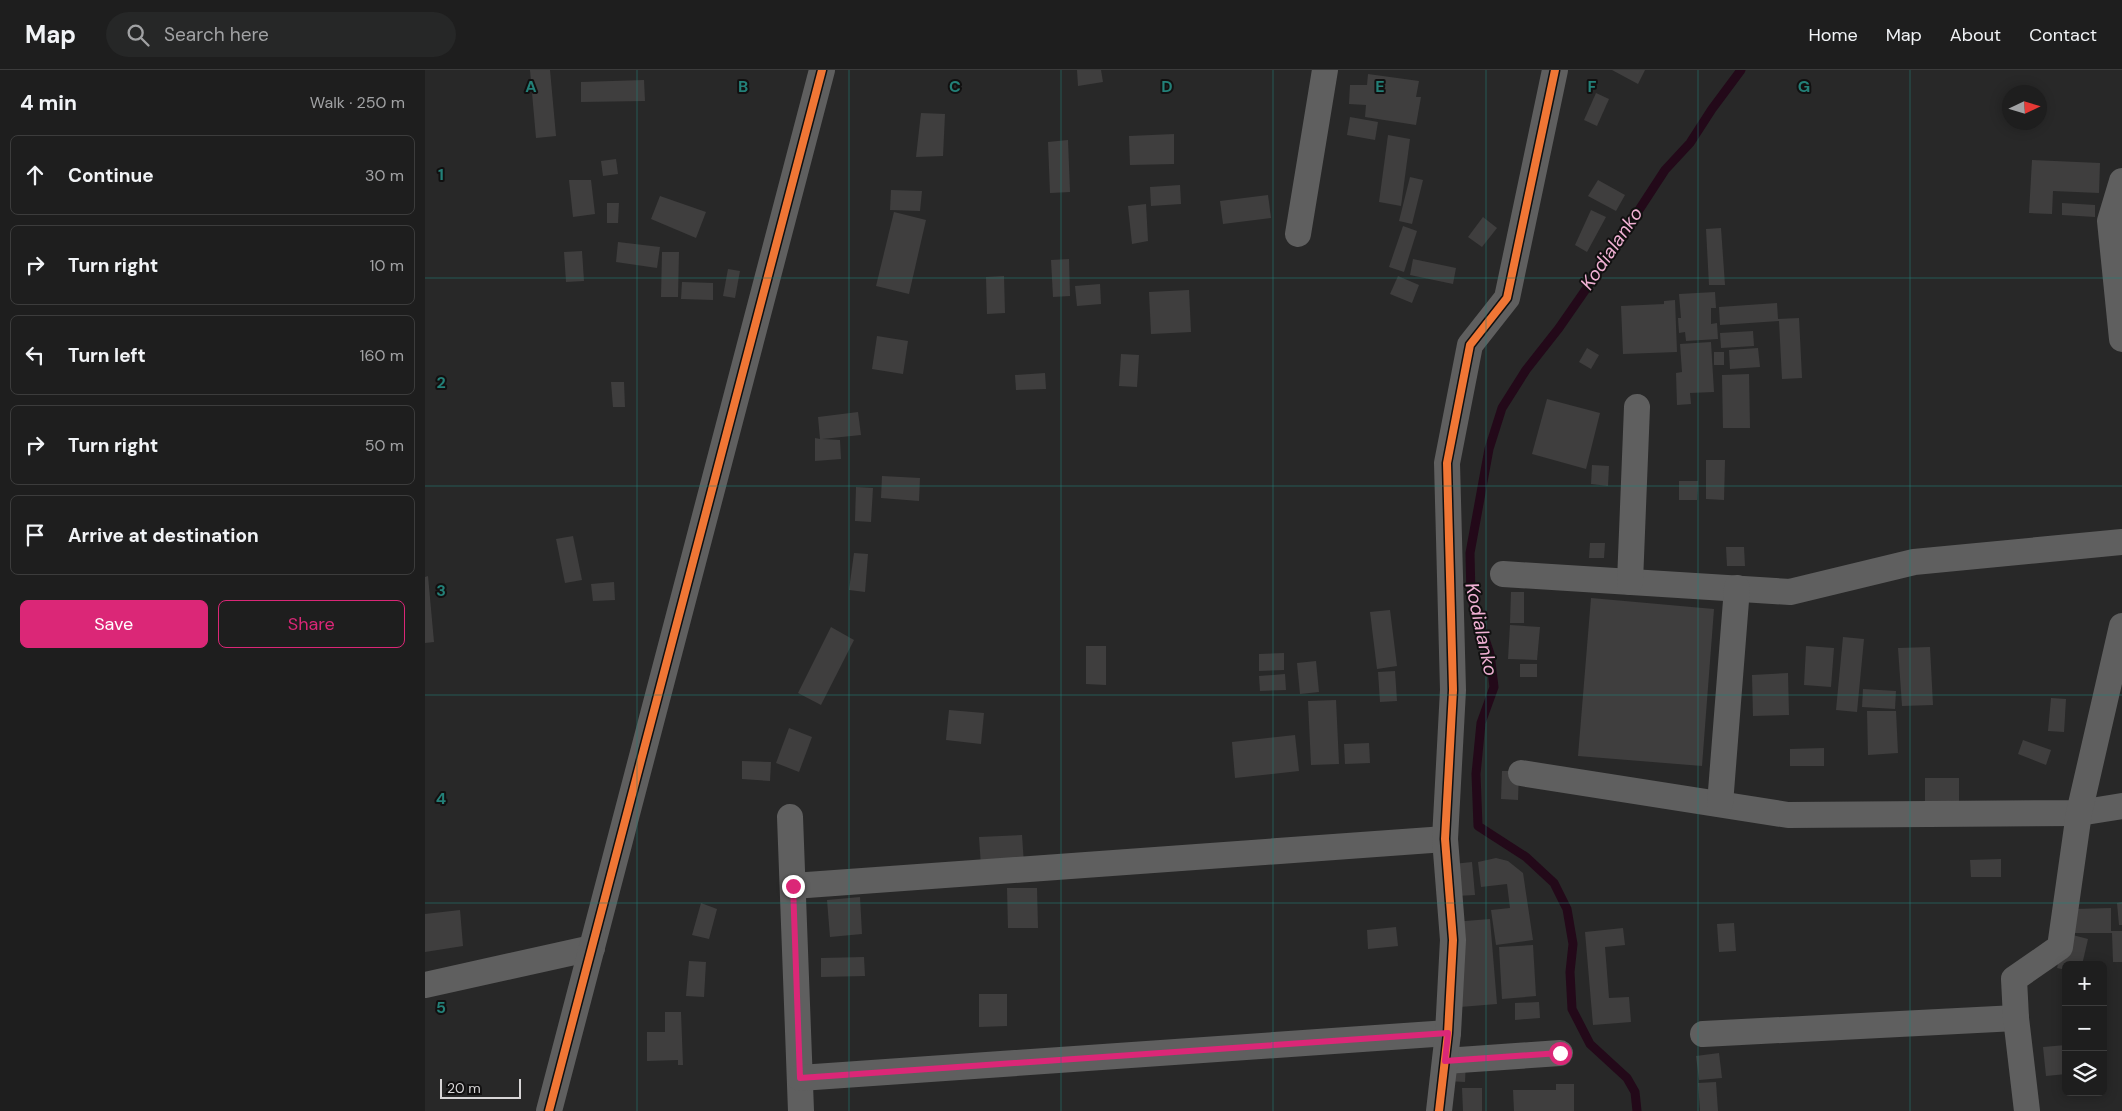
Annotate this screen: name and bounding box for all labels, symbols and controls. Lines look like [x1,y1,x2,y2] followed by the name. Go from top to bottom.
[106,12,456,57] search box
[25,19,76,50] text: Map
[124,21,152,49] icon: search
[164,22,269,47] text: Search here
[1808,23,1858,47] text: Home
[1886,23,1922,47] text: Map
[1950,23,2001,47] text: About
[2029,23,2097,47] text: Contact
[525,76,537,97] text: A
[738,76,748,97] text: B
[949,76,961,97] text: C
[1161,76,1173,97] text: D
[1375,76,1385,97] text: E
[1588,76,1597,97] text: F
[1798,76,1810,97] text: G
[2002,85,2047,130] north arrow
[20,89,77,117] text: 4 min
[310,92,405,113] text: Walk · 250 m
[21,161,49,189] icon: ahead
[68,163,154,188] text: Continue
[438,164,444,185] text: 1
[365,165,404,186] text: 30 m
[1575,202,1648,295] water label: Kodialanko
[21,251,49,279] icon: right
[68,253,158,278] text: Turn right
[370,255,404,276] text: 10 m
[21,341,49,369] icon: left
[68,343,146,368] text: Turn left
[360,345,404,366] text: 160 m
[436,372,446,393] text: 2
[21,431,49,459] icon: right
[68,433,158,458] text: Turn right
[365,435,404,456] text: 50 m
[21,521,49,549] icon: arrive
[68,523,259,548] text: Arrive at destination
[436,580,446,601] text: 3
[1459,580,1504,678] water label: Kodialanko
[20,600,208,648] button: Save
[218,600,405,648] button: Share
[436,788,446,809] text: 4
[782,875,805,898] route end
[2062,961,2107,1096] map controls
[2062,961,2107,1006] button: +
[436,997,446,1018] text: 5
[2062,1006,2107,1051] button: −
[1549,1042,1572,1065] route start
[2062,1051,2107,1096] button: layers
[440,1076,521,1099] scale bar
[447,1079,481,1097] text: 20 m

